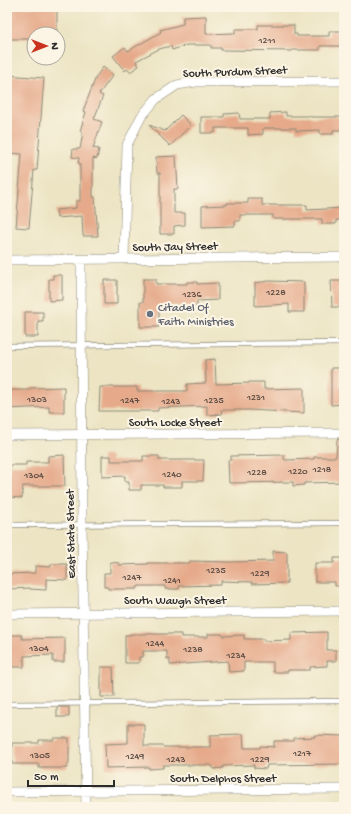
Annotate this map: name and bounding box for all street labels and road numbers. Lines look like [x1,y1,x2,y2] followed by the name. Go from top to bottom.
[183,64,288,82] street label: South Purdum Street
[132,240,219,256] street label: South Jay Street
[129,417,222,431] street label: South Locke Street
[64,488,80,579] street label: East State Street
[124,595,227,609] street label: South Waugh Street
[170,773,277,787] street label: South Delphos Street

